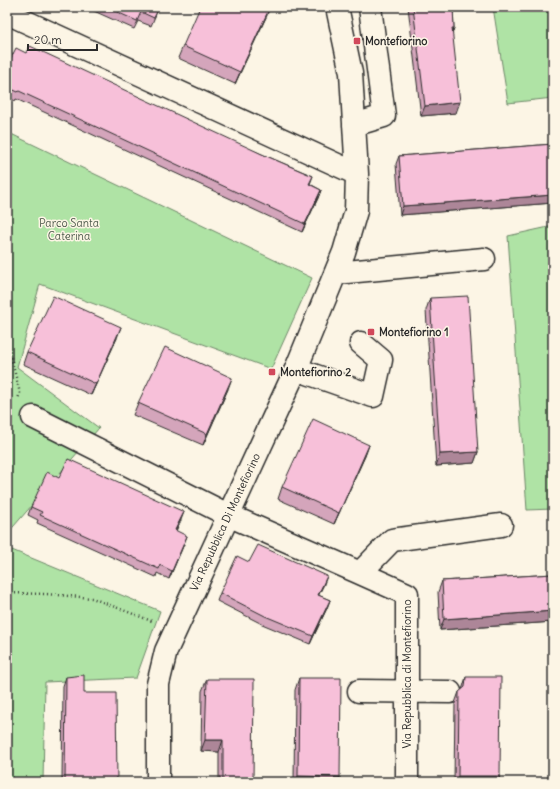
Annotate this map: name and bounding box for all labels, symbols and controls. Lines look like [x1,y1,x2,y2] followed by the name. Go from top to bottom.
[28,26,97,52] scale bar
[34,32,62,47] text: 20 m
[365,34,428,48] place label: Montefiorino
[352,36,362,46] marker: Montefiorino
[39,216,99,243] park label: Parco Santa Caterina
[379,325,449,339] place label: Montefiorino 1
[366,327,376,337] marker: Montefiorino 1
[280,365,351,379] place label: Montefiorino 2
[267,367,277,377] marker: Montefiorino 2
[187,451,263,593] street label: Via Repubblica Di Montefiorino
[400,599,414,749] street label: Via Repubblica di Montefiorino

